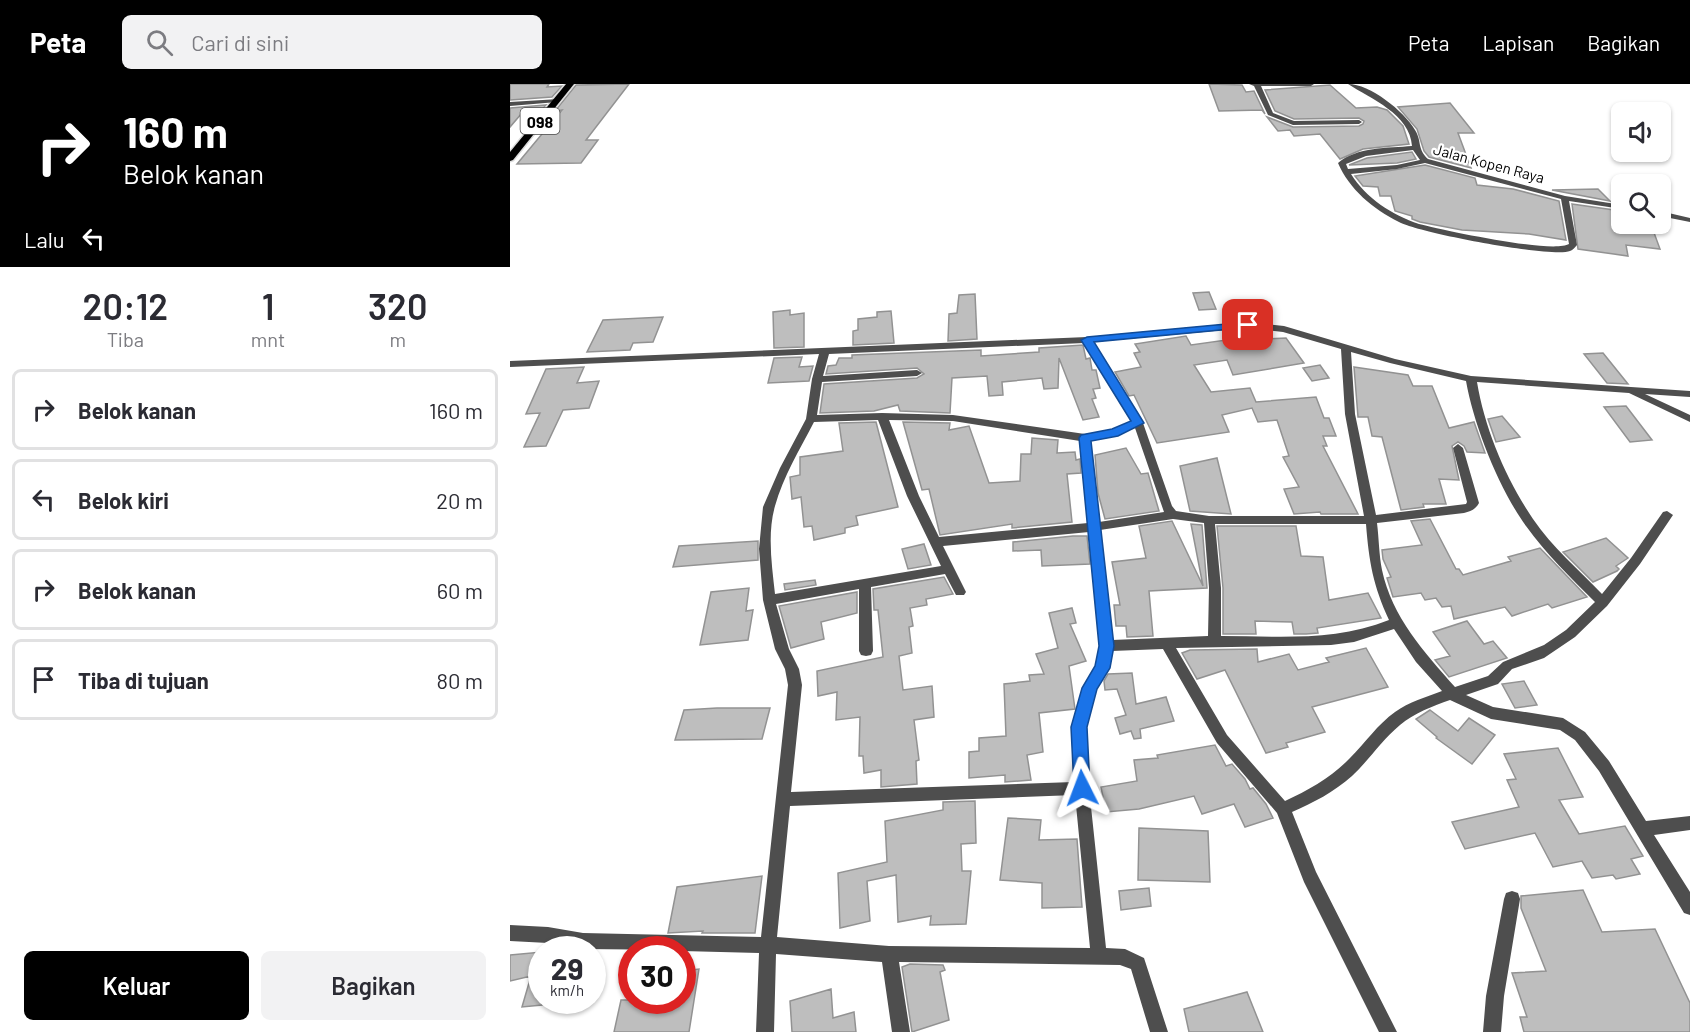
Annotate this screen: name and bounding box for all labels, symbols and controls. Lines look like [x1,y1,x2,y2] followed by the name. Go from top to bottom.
[122,15,542,69] search box
[30,25,86,59] text: Peta
[143,26,176,59] icon: search
[191,29,289,55] text: Cari di sini
[1408,30,1449,55] text: Peta
[1482,30,1554,55] text: Lapisan
[1587,30,1660,55] text: Bagikan
[1611,102,1671,234] map controls
[1611,102,1671,162] button: sound
[123,106,228,156] text: 160 m
[24,108,102,186] icon: right
[520,108,560,134] road number: 098
[1432,140,1546,186] street label: Jalan Kopen Raya
[123,157,264,189] text: Belok kanan
[1611,174,1671,234] button: search
[77,222,110,255] icon: left
[24,226,65,252] text: Lalu
[83,284,168,327] text: 20:12
[262,284,274,327] text: 1
[368,284,427,327] text: 320
[1222,299,1273,350] pin
[1231,308,1264,341] icon: arrive
[107,327,144,351] text: Tiba
[251,327,285,351] text: mnt
[389,327,406,351] text: m
[27,393,60,426] icon: right
[78,397,196,423] text: Belok kanan
[429,397,483,423] text: 160 m
[27,483,60,516] icon: left
[78,487,169,513] text: Belok kiri
[436,487,483,513] text: 20 m
[27,573,60,606] icon: right
[78,577,196,603] text: Belok kanan
[437,577,483,603] text: 60 m
[27,663,60,696] icon: arrive
[78,667,209,693] text: Tiba di tujuan
[437,667,483,693] text: 80 m
[1050,756,1114,820] position arrow
[618,936,696,1014] speed limit sign: 30
[551,950,583,986] text: 29
[24,951,249,1020] button: Keluar
[261,951,486,1020] button: Bagikan
[550,981,584,999] text: km/h

